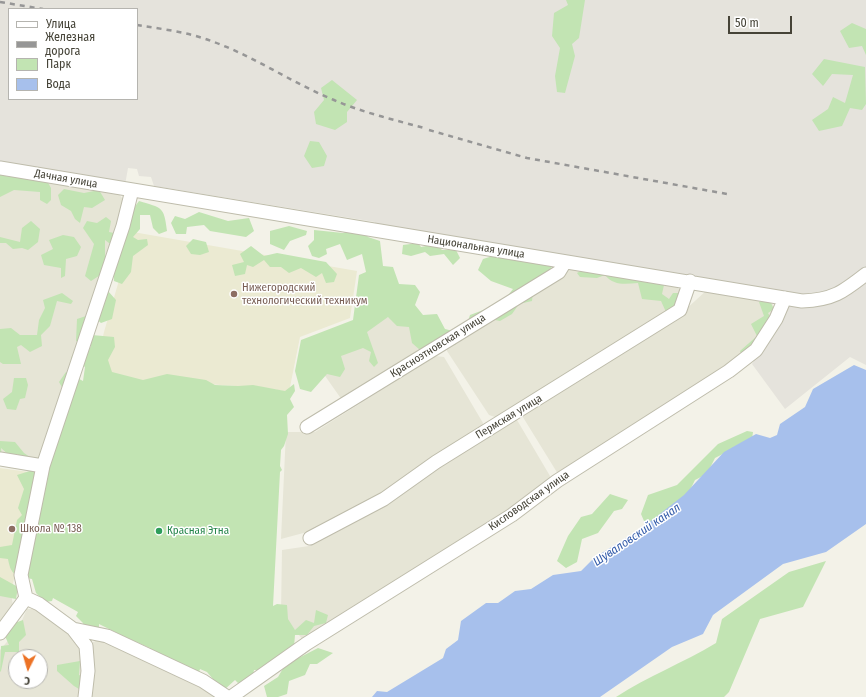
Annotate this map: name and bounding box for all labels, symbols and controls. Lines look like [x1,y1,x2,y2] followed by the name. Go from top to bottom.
[8,8,138,100] legend
[730,8,794,34] scale bar
[735,16,759,30] text: 50 m
[46,17,76,31] text: Улица
[45,30,95,58] text: Железная дорога
[46,57,71,71] text: Парк
[46,77,71,91] text: Вода
[33,167,99,191] street label: Дачная улица
[426,233,526,261] street label: Национальная улица
[242,281,367,307] place label: Нижегородский технологический техникум
[229,289,239,299] marker: Нижегородский технологический техникум
[388,311,488,381] street label: Красноэтновская улица
[473,392,545,442] street label: Пермская улица
[486,468,572,534] street label: Кисловодская улица
[591,500,683,570] water label: Шуваловский канал
[20,522,82,536] place label: Школа № 138
[7,524,17,534] marker: Школа № 138
[167,524,229,538] place label: Красная Этна
[154,526,164,536] marker: Красная Этна
[8,649,48,689] north arrow
[24,674,30,687] text: С

